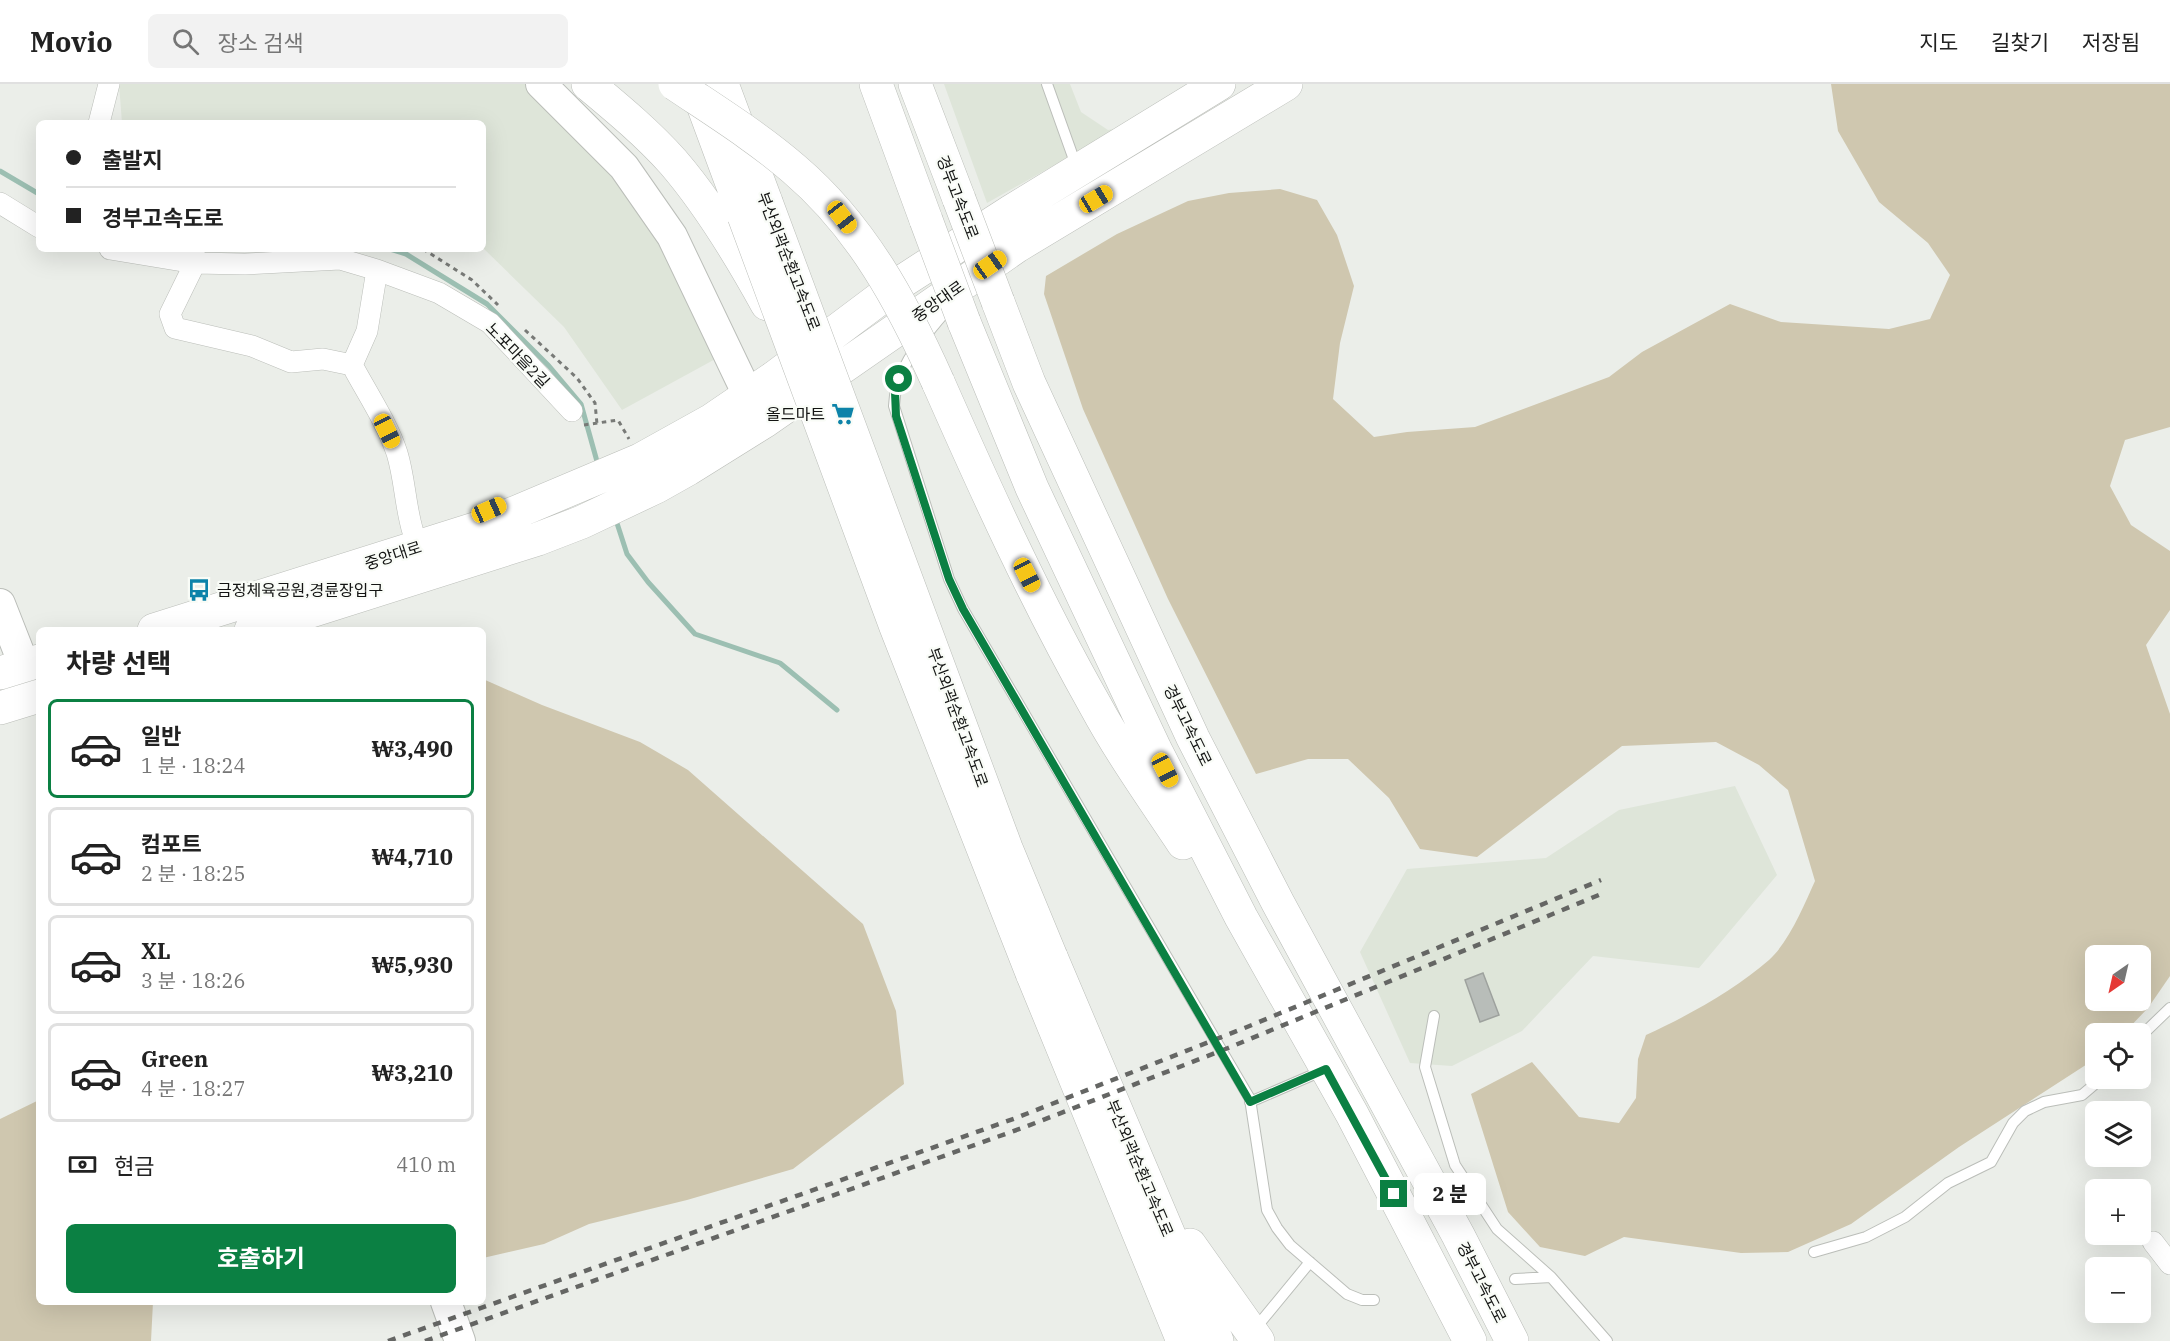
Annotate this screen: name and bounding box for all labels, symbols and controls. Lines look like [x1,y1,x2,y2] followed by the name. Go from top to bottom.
[148,14,568,68] search box
[30,23,112,60] text: Movio
[169,25,202,58] icon: search
[217,28,304,57] text: 장소 검색
[1919,28,1958,56] text: 지도
[1991,28,2049,56] text: 길찾기
[2082,28,2140,56] text: 저장됨
[102,145,163,174] text: 출발지
[933,152,983,242] street label: 경부고속도로
[1076,182,1116,216] car
[753,189,825,334] street label: 부산외곽순환고속도로
[824,197,860,237] car
[102,203,223,232] text: 경부고속도로
[970,247,1010,283] car
[908,276,968,326] street label: 중앙대로
[482,318,554,392] street label: 노포마을2길
[885,365,912,392] route start
[830,401,856,427] supermarket icon: 올드마트
[766,404,825,424] place label: 올드마트
[371,411,403,451] car
[469,494,509,526] car
[362,536,424,574] street label: 중앙대로
[1011,555,1043,595] car
[186,577,212,603] bus stop icon: 금정체육공원,경륜장입구
[217,580,383,600] place label: 금정체육공원,경륜장입구
[923,644,993,790] street label: 부산외곽순환고속도로
[66,645,172,680] text: 차량 선택
[1160,681,1216,769] street label: 경부고속도로
[141,721,181,750] text: 일반
[69,722,123,776] icon: car
[371,734,453,763] text: ₩3,490
[1149,750,1181,790] car
[141,752,246,779] text: 1 분 · 18:24
[141,829,202,858] text: 컴포트
[69,830,123,884] icon: car
[371,842,453,871] text: ₩4,710
[141,860,246,887] text: 2 분 · 18:25
[141,936,171,965] text: XL
[69,938,123,992] icon: car
[2085,945,2151,1011] north arrow
[2085,945,2151,1323] map controls
[371,950,453,979] text: ₩5,930
[141,967,246,994] text: 3 분 · 18:26
[2085,1023,2151,1089] button: locate
[141,1044,208,1073] text: Green
[69,1046,123,1100] icon: car
[371,1058,453,1087] text: ₩3,210
[141,1075,246,1102] text: 4 분 · 18:27
[1102,1096,1178,1240] street label: 부산외곽순환고속도로
[2085,1101,2151,1167] button: layers
[66,1148,99,1181] icon: cash
[114,1151,154,1180] text: 현금
[396,1151,456,1178] text: 410 m
[1415,1173,1487,1215] callout: 2 분
[2085,1179,2151,1245] button: +
[1380,1180,1407,1207] route end
[1432,1180,1468,1207] text: 2 분
[66,1224,456,1293] button: 호출하기
[1453,1238,1511,1326] street label: 경부고속도로
[2085,1257,2151,1323] button: −

